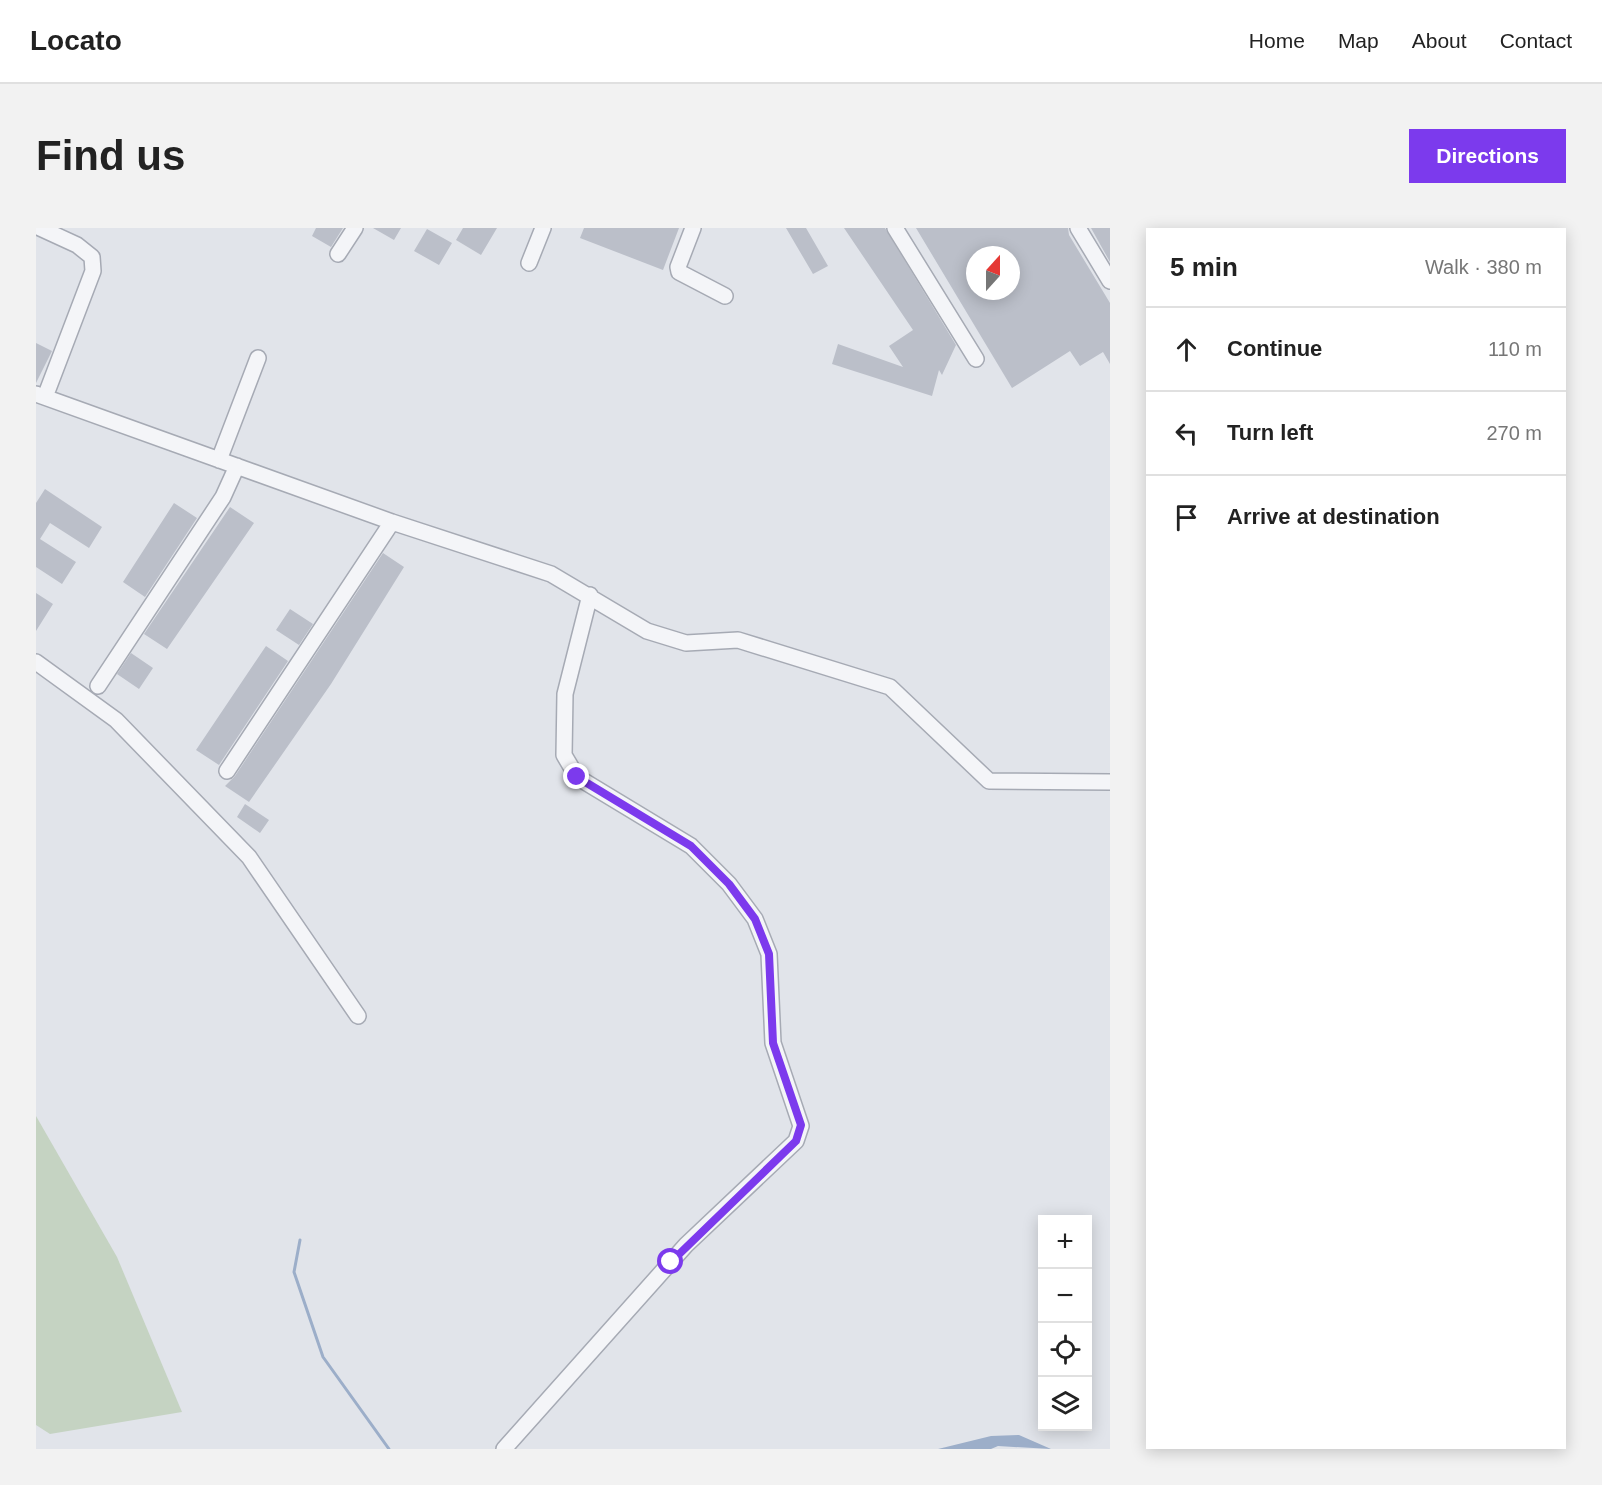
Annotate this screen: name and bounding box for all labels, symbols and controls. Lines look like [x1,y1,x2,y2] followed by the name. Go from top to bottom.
[30,25,122,56] text: Locato
[1249,29,1305,52] text: Home
[1338,29,1379,52] text: Map
[1412,29,1467,52] text: About
[1500,29,1572,52] text: Contact
[1409,129,1566,183] button: Directions
[36,132,185,179] text: Find us
[966,246,1020,300] north arrow
[1170,252,1238,282] text: 5 min
[1425,256,1542,278] text: Walk · 380 m
[1170,333,1203,366] icon: ahead
[1227,336,1322,361] text: Continue
[1488,338,1542,360] text: 110 m
[1170,417,1203,450] icon: left
[1227,420,1313,445] text: Turn left
[1486,422,1542,444] text: 270 m
[1170,501,1203,534] icon: arrive
[1227,504,1440,529] text: Arrive at destination
[563,763,589,789] route end
[1038,1215,1092,1431] map controls
[1038,1215,1092,1269] button: +
[657,1248,683,1274] route start
[1038,1269,1092,1323] button: −
[1038,1323,1092,1377] button: locate
[1038,1377,1092,1431] button: layers

